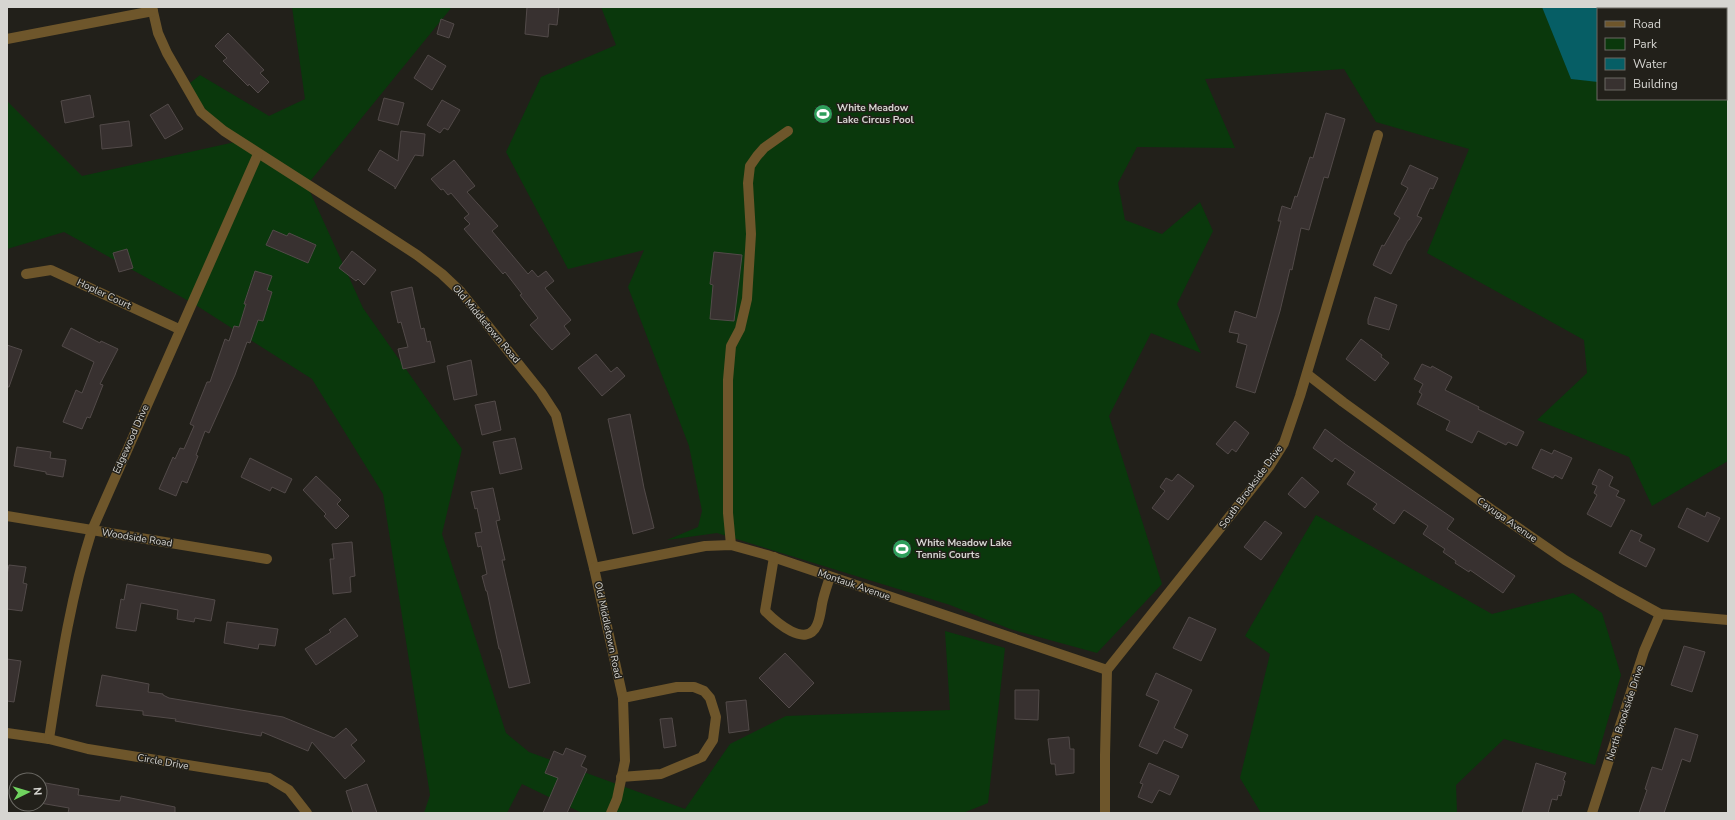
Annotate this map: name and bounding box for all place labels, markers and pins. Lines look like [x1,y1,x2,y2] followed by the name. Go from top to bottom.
[837,101,915,127] place label: White Meadow Lake Circus Pool
[812,103,834,125] sports icon: White Meadow Lake Circus Pool
[916,536,1012,562] place label: White Meadow Lake Tennis Courts
[891,538,913,560] sports icon: White Meadow Lake Tennis Courts

